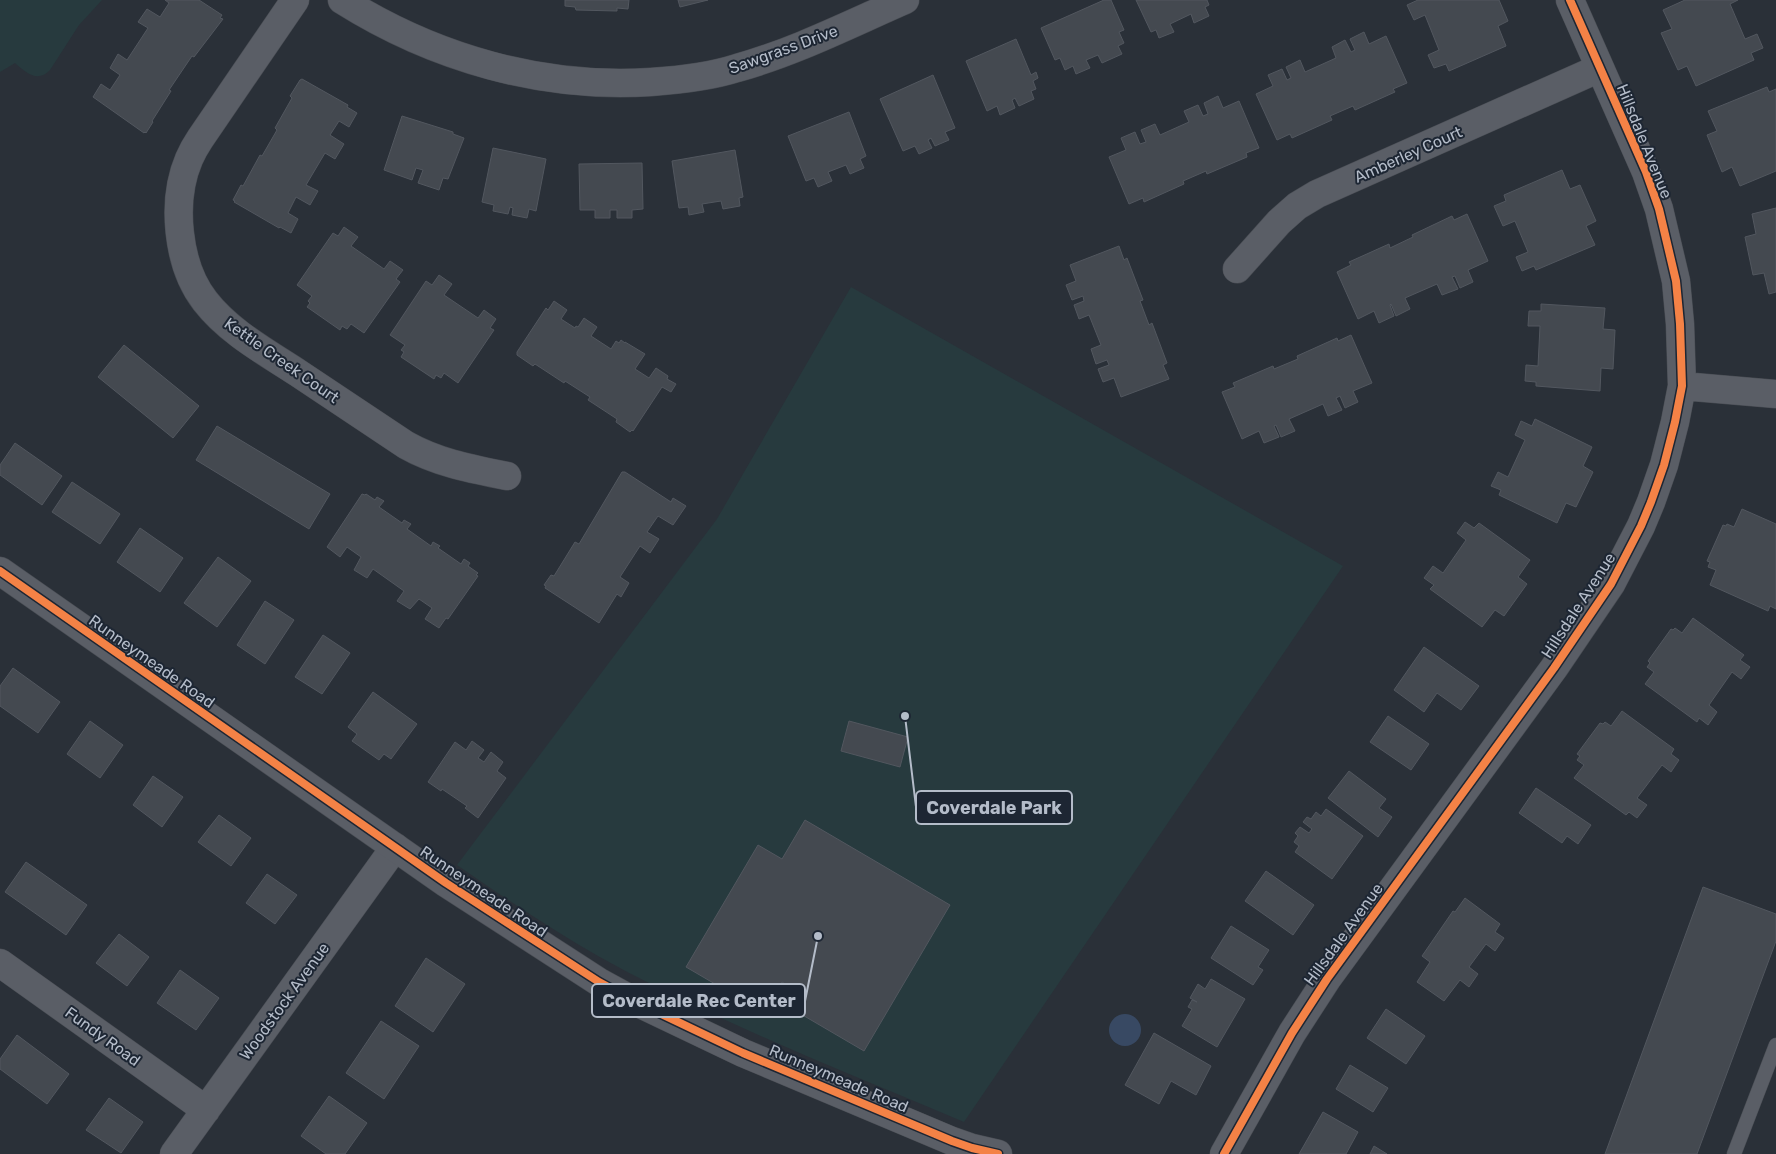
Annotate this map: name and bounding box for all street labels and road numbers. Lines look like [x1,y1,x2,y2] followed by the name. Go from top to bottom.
[726,21,840,78] street label: Sawgrass Drive
[1613,81,1676,201] street label: Hillsdale Avenue
[1351,122,1465,187] street label: Amberley Court
[221,314,343,407] street label: Kettle Creek Court
[1537,549,1620,662] street label: Hillsdale Avenue
[85,611,218,712] street label: Runneymeade Road
[417,842,551,941] street label: Runneymeade Road
[1300,879,1387,989] street label: Hillsdale Avenue
[235,939,333,1064] street label: Woodstock Avenue
[61,1003,144,1070] street label: Fundy Road
[766,1041,911,1116] street label: Runneymeade Road

